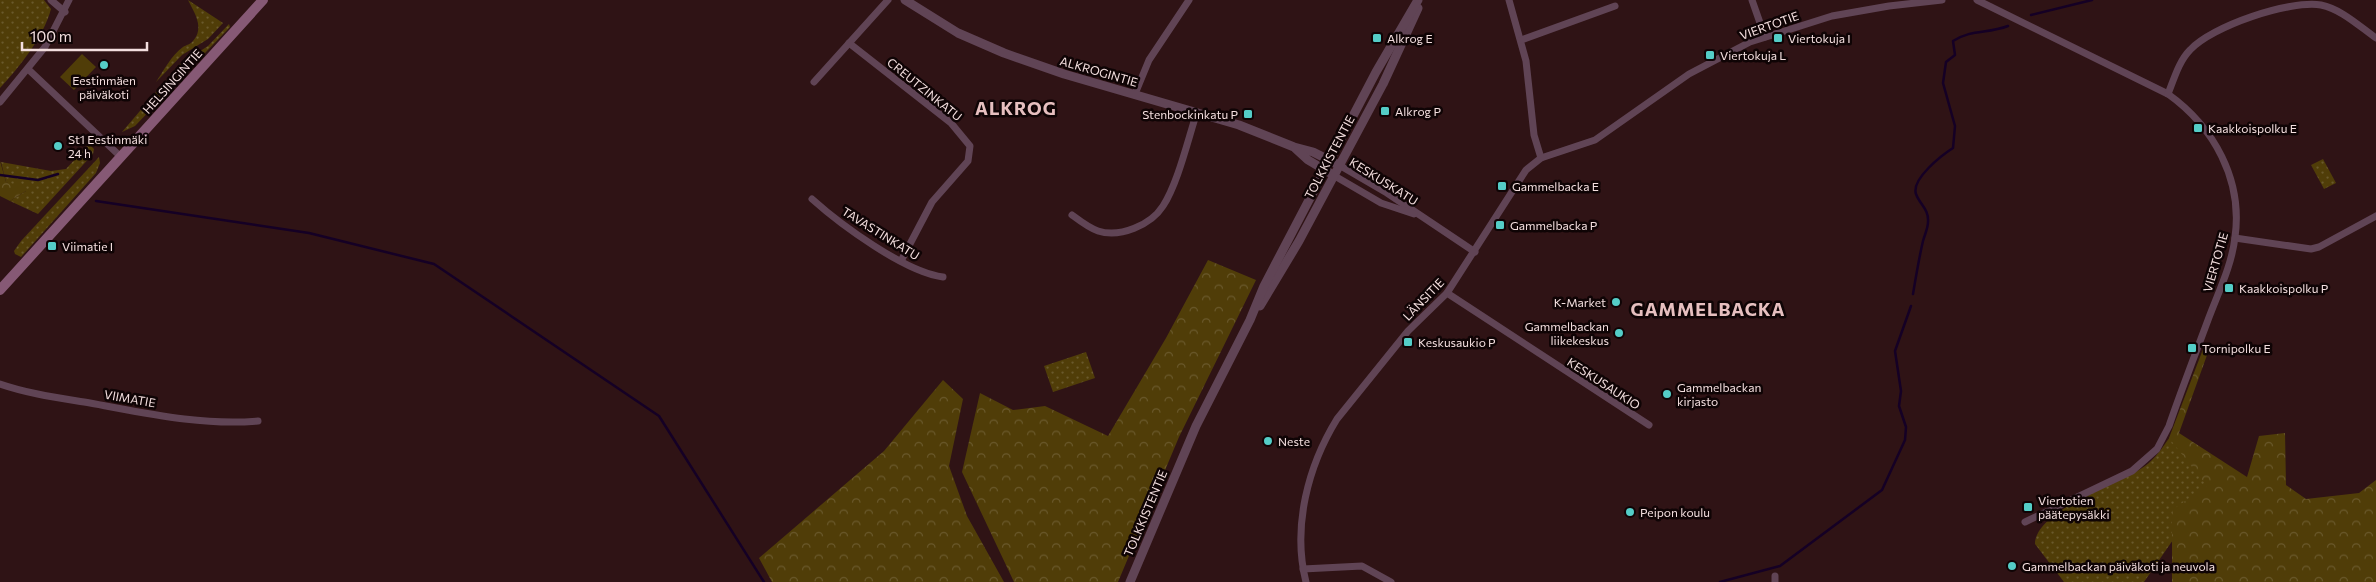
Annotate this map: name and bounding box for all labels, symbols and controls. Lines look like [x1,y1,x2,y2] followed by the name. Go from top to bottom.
[1738,8,1800,42] street label: VIERTOTIE
[22,20,148,52] scale bar
[30,27,72,45] text: 100 m
[1387,31,1433,45] place label: Alkrog E
[1788,31,1851,45] place label: Viertokuja I
[1371,32,1383,44] marker: Alkrog E
[1772,32,1784,44] marker: Viertokuja I
[139,46,205,116] street label: HELSINGINTIE
[1720,48,1786,62] place label: Viertokuja L
[1704,49,1716,61] marker: Viertokuja L
[1059,53,1139,89] street label: ALKROGINTIE
[885,55,965,123] street label: CREUTZINKATU
[98,59,110,71] marker: Eestinmäen päiväkoti
[72,73,136,101] place label: Eestinmäen päiväkoti
[975,97,1057,119] district label: ALKROG
[1395,104,1441,118] place label: Alkrog P
[1379,105,1391,117] marker: Alkrog P
[1142,107,1238,121] place label: Stenbockinkatu P
[1242,108,1254,120] marker: Stenbockinkatu P
[1301,113,1357,201] street label: TOLKKISTENTIE
[2208,121,2297,135] place label: Kaakkoispolku E
[2192,122,2204,134] marker: Kaakkoispolku E
[68,132,147,160] place label: St1 Eestinmäki 24 h
[52,140,64,152] marker: St1 Eestinmäki 24 h
[1347,154,1421,208] street label: KESKUSKATU
[1512,179,1599,193] place label: Gammelbacka E
[1496,180,1508,192] marker: Gammelbacka E
[840,204,922,262] street label: TAVASTINKATU
[1510,218,1598,232] place label: Gammelbacka P
[1494,219,1506,231] marker: Gammelbacka P
[2200,231,2230,293] street label: VIERTOTIE
[62,239,113,253] place label: Viimatie I
[46,240,58,252] marker: Viimatie I
[1400,275,1446,323] street label: LÄNSITIE
[2239,281,2329,295] place label: Kaakkoispolku P
[2223,282,2235,294] marker: Kaakkoispolku P
[1554,295,1606,309] place label: K-Market
[1610,296,1622,308] marker: K-Market
[1631,298,1785,320] district label: GAMMELBACKA
[1525,319,1609,347] place label: Gammelbackan liikekeskus
[1613,327,1625,339] marker: Gammelbackan liikekeskus
[1418,335,1496,349] place label: Keskusaukio P
[1402,336,1414,348] marker: Keskusaukio P
[2202,341,2271,355] place label: Tornipolku E
[2186,342,2198,354] marker: Tornipolku E
[1565,354,1643,412] street label: KESKUSAUKIO
[1677,380,1761,408] place label: Gammelbackan kirjasto
[103,387,157,409] street label: VIIMATIE
[1661,388,1673,400] marker: Gammelbackan kirjasto
[1278,434,1310,448] place label: Neste
[1262,435,1274,447] marker: Neste
[1121,468,1169,558] street label: TOLKKISTENTIE
[2038,493,2110,521] place label: Viertotien päätepysäkki
[2022,501,2034,513] marker: Viertotien päätepysäkki
[1640,505,1710,519] place label: Peipon koulu
[1624,506,1636,518] marker: Peipon koulu
[2022,559,2215,573] place label: Gammelbackan päiväkoti ja neuvola
[2006,560,2018,572] marker: Gammelbackan päiväkoti ja neuvola

